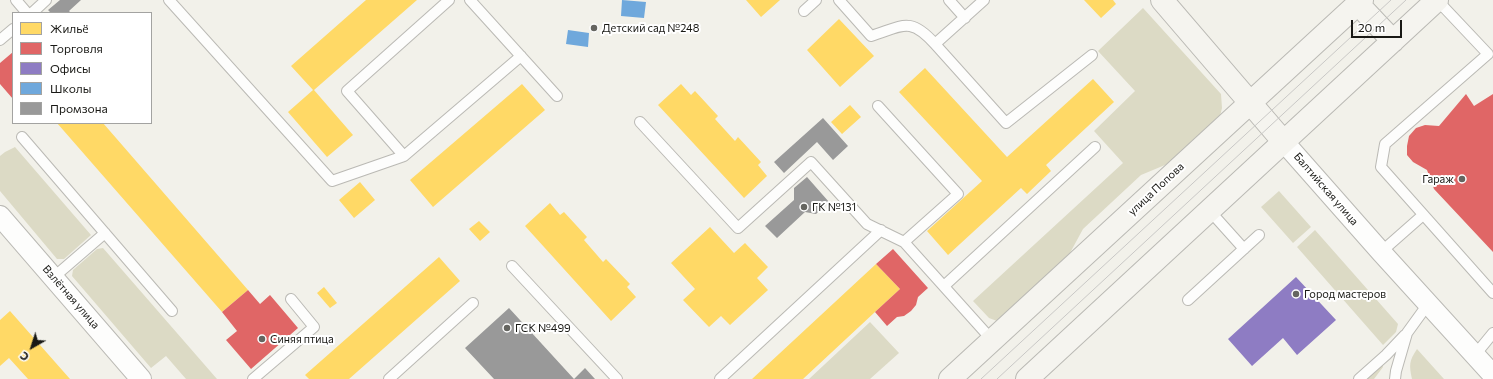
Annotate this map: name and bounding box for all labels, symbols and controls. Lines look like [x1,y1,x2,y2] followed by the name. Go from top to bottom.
[12,12,152,124] legend
[1353,12,1404,38] scale bar
[1358,20,1385,34] text: 20 m
[50,21,89,35] text: Жильё
[602,21,699,35] place label: Детский сад №248
[589,23,599,33] marker: Детский сад №248
[50,41,103,55] text: Торговля
[50,61,91,75] text: Офисы
[50,81,91,95] text: Школы
[50,101,108,115] text: Промзона
[1291,150,1361,228] street label: Балтийская улица
[1125,160,1187,218] street label: улица Попова
[1422,172,1454,186] place label: Гараж
[1457,174,1467,184] marker: Гараж
[812,200,856,214] place label: ГК №131
[799,202,809,212] marker: ГК №131
[40,263,102,331] street label: Взлётная улица
[1304,287,1386,301] place label: Город мастеров
[1291,289,1301,299] marker: Город мастеров
[515,321,571,335] place label: ГСК №499
[502,323,512,333] marker: ГСК №499
[12,327,52,367] north arrow
[270,332,334,346] place label: Синяя птица
[257,334,267,344] marker: Синяя птица
[17,349,31,364] text: С

